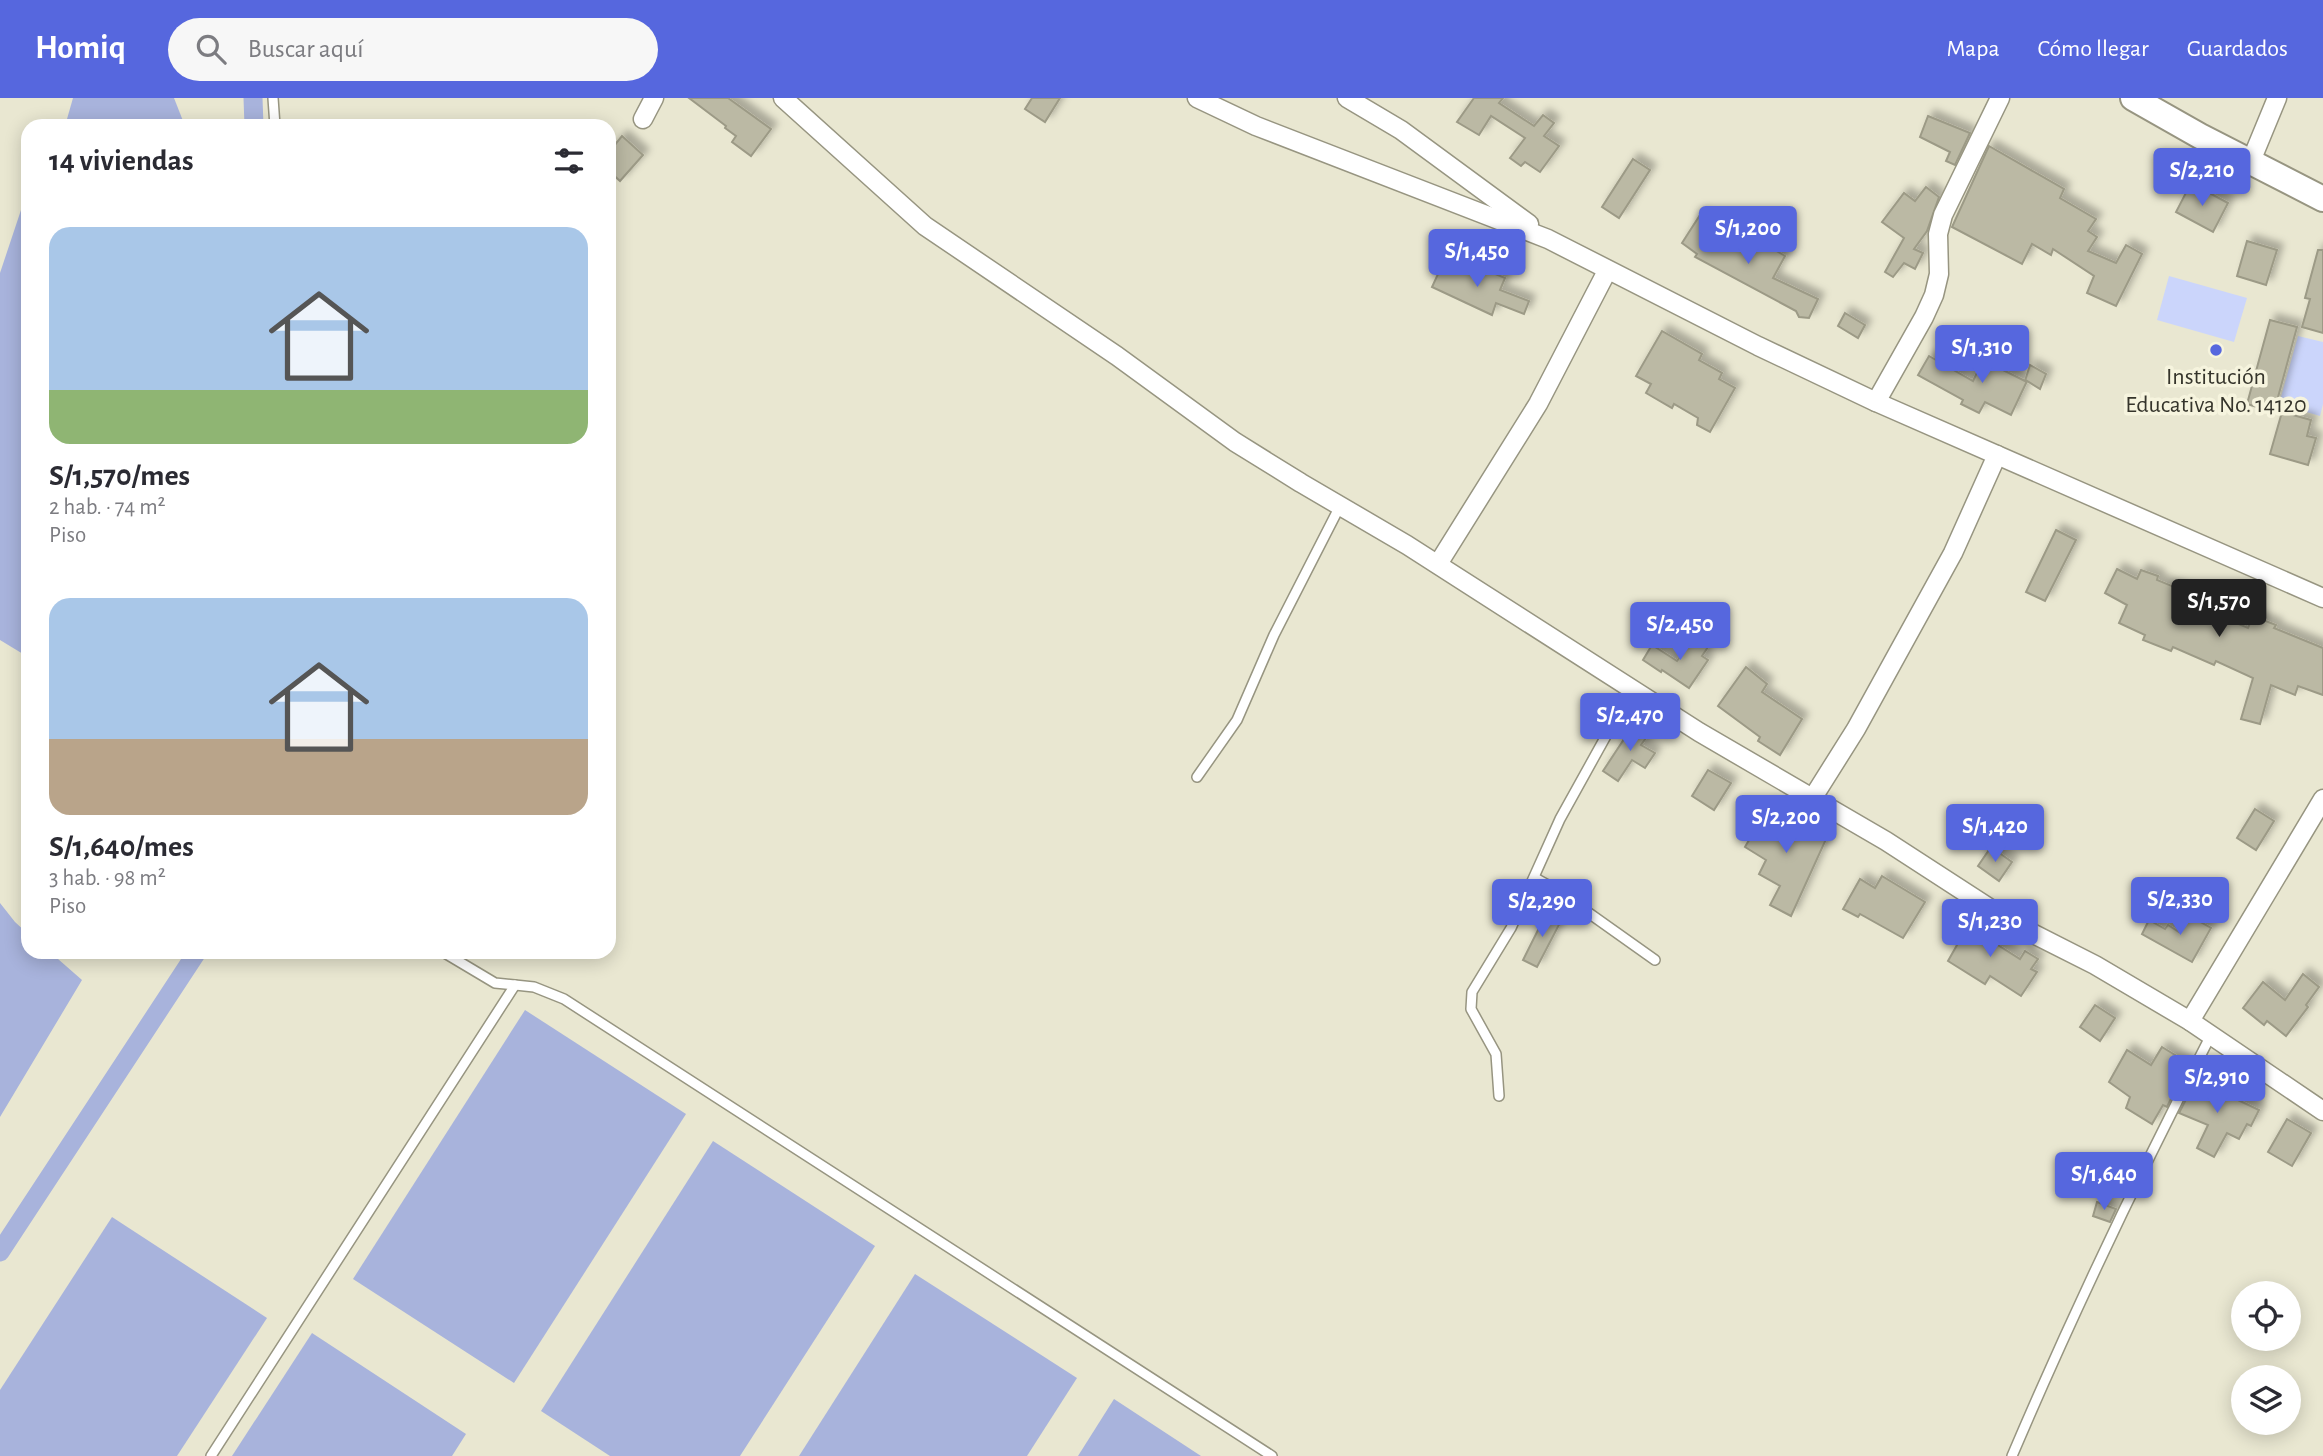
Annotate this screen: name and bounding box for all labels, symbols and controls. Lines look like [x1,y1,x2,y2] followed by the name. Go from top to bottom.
[168,18,658,81] search box
[192,30,230,68] icon: search
[35,32,126,65] text: Homiq
[248,36,364,62] text: Buscar aquí
[1946,37,2000,61] text: Mapa
[2038,37,2149,61] text: Cómo llegar
[2187,37,2288,61] text: Guardados
[550,142,588,180] icon: filters
[49,146,194,176] text: 14 viviendas
[2137,148,2267,208] pin: S/2,210
[2169,159,2235,182] text: S/2,210
[1683,206,1813,266] pin: S/1,200
[1715,217,1781,240] text: S/1,200
[1412,230,1542,289] pin: S/1,450
[1444,240,1510,263] text: S/1,450
[256,273,382,399] icon: home
[1917,326,2047,385] pin: S/1,310
[1951,336,2013,359] text: S/1,310
[2208,342,2224,358] marker: Institución Educativa No. 14120
[2125,365,2307,417] place label: Institución Educativa No. 14120
[49,461,190,491] text: S/1,570/mes
[49,496,166,519] text: 2 hab. · 74 m²
[49,524,86,547] text: Piso
[2154,580,2284,639] pin: S/1,570
[2187,590,2251,613] text: S/1,570
[1615,602,1745,662] pin: S/2,450
[1646,613,1714,636] text: S/2,450
[256,644,382,770] icon: home
[1565,694,1695,753] pin: S/2,470
[1596,704,1664,727] text: S/2,470
[1721,796,1851,855] pin: S/2,200
[1930,804,2060,864] pin: S/1,420
[1752,806,1820,829] text: S/2,200
[1962,815,2028,838] text: S/1,420
[49,832,194,862] text: S/1,640/mes
[49,867,166,890] text: 3 hab. · 98 m²
[2115,878,2245,937] pin: S/2,330
[1477,880,1607,939] pin: S/2,290
[2147,888,2213,911] text: S/2,330
[1508,890,1576,913] text: S/2,290
[49,895,86,918] text: Piso
[1925,900,2055,959] pin: S/1,230
[1958,910,2022,933] text: S/1,230
[2152,1056,2282,1115] pin: S/2,910
[2184,1066,2250,1089] text: S/2,910
[2039,1152,2169,1212] pin: S/1,640
[2071,1163,2137,1186] text: S/1,640
[2231,1281,2301,1435] map controls
[2231,1281,2301,1351] button: locate
[2231,1365,2301,1435] button: layers

